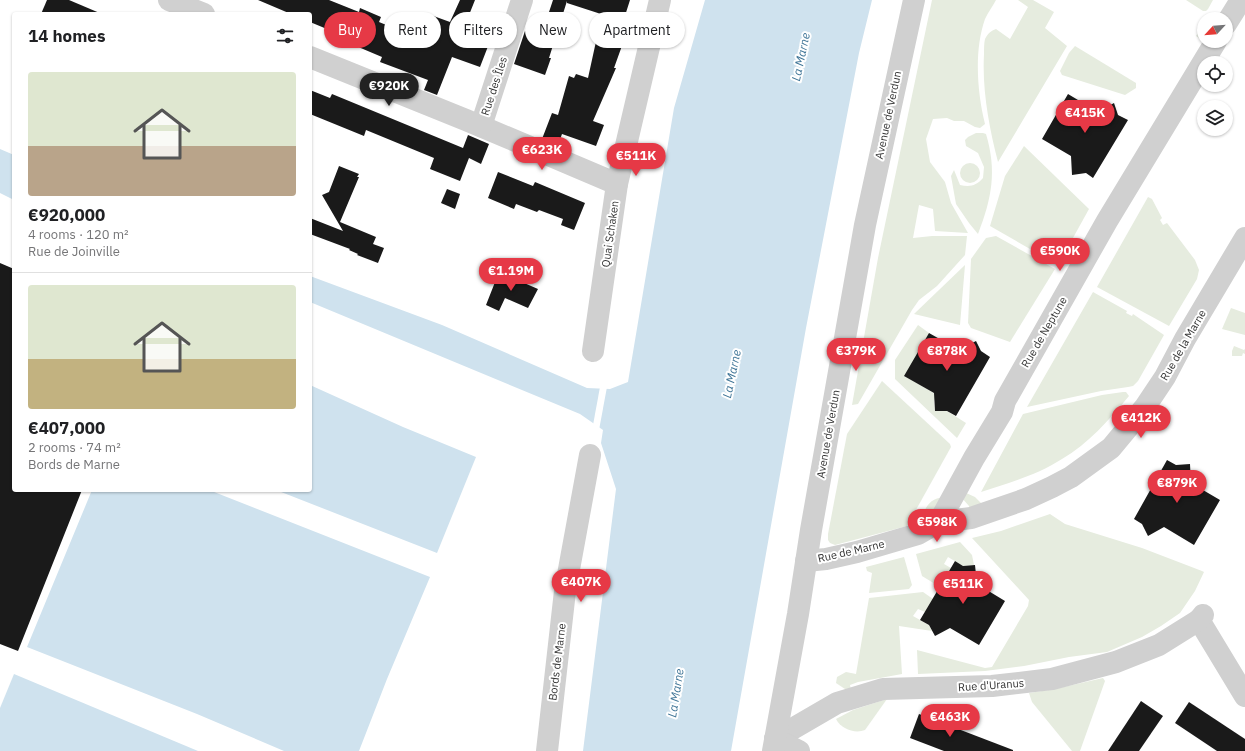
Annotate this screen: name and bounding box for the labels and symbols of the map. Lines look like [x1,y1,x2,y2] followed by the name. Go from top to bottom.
[1197,12,1233,48] north arrow
[788,31,813,82] water label: La Marne
[478,55,510,117] street label: Rue des Îles
[872,70,904,160] street label: Avenue de Verdun
[361,73,417,107] pin: €920K
[1057,100,1113,134] pin: €415K
[514,137,570,171] pin: €623K
[608,143,664,177] pin: €511K
[598,200,622,268] street label: Quai Schaken
[1032,238,1088,272] pin: €590K
[478,258,544,292] pin: €1.19M
[1018,294,1070,370] street label: Rue de Neptune
[1157,307,1209,383] street label: Rue de la Marne
[828,338,884,372] pin: €379K
[919,338,975,372] pin: €878K
[719,348,744,399] water label: La Marne
[813,389,843,479] street label: Avenue de Verdun
[1113,405,1169,439] pin: €412K
[1149,470,1205,504] pin: €879K
[909,509,965,543] pin: €598K
[816,537,886,565] street label: Rue de Marne
[553,569,609,603] pin: €407K
[935,571,991,605] pin: €511K
[545,623,569,701] street label: Bords de Marne
[664,667,687,718] water label: La Marne
[958,676,1024,694] street label: Rue d'Uranus
[922,704,978,738] pin: €463K

